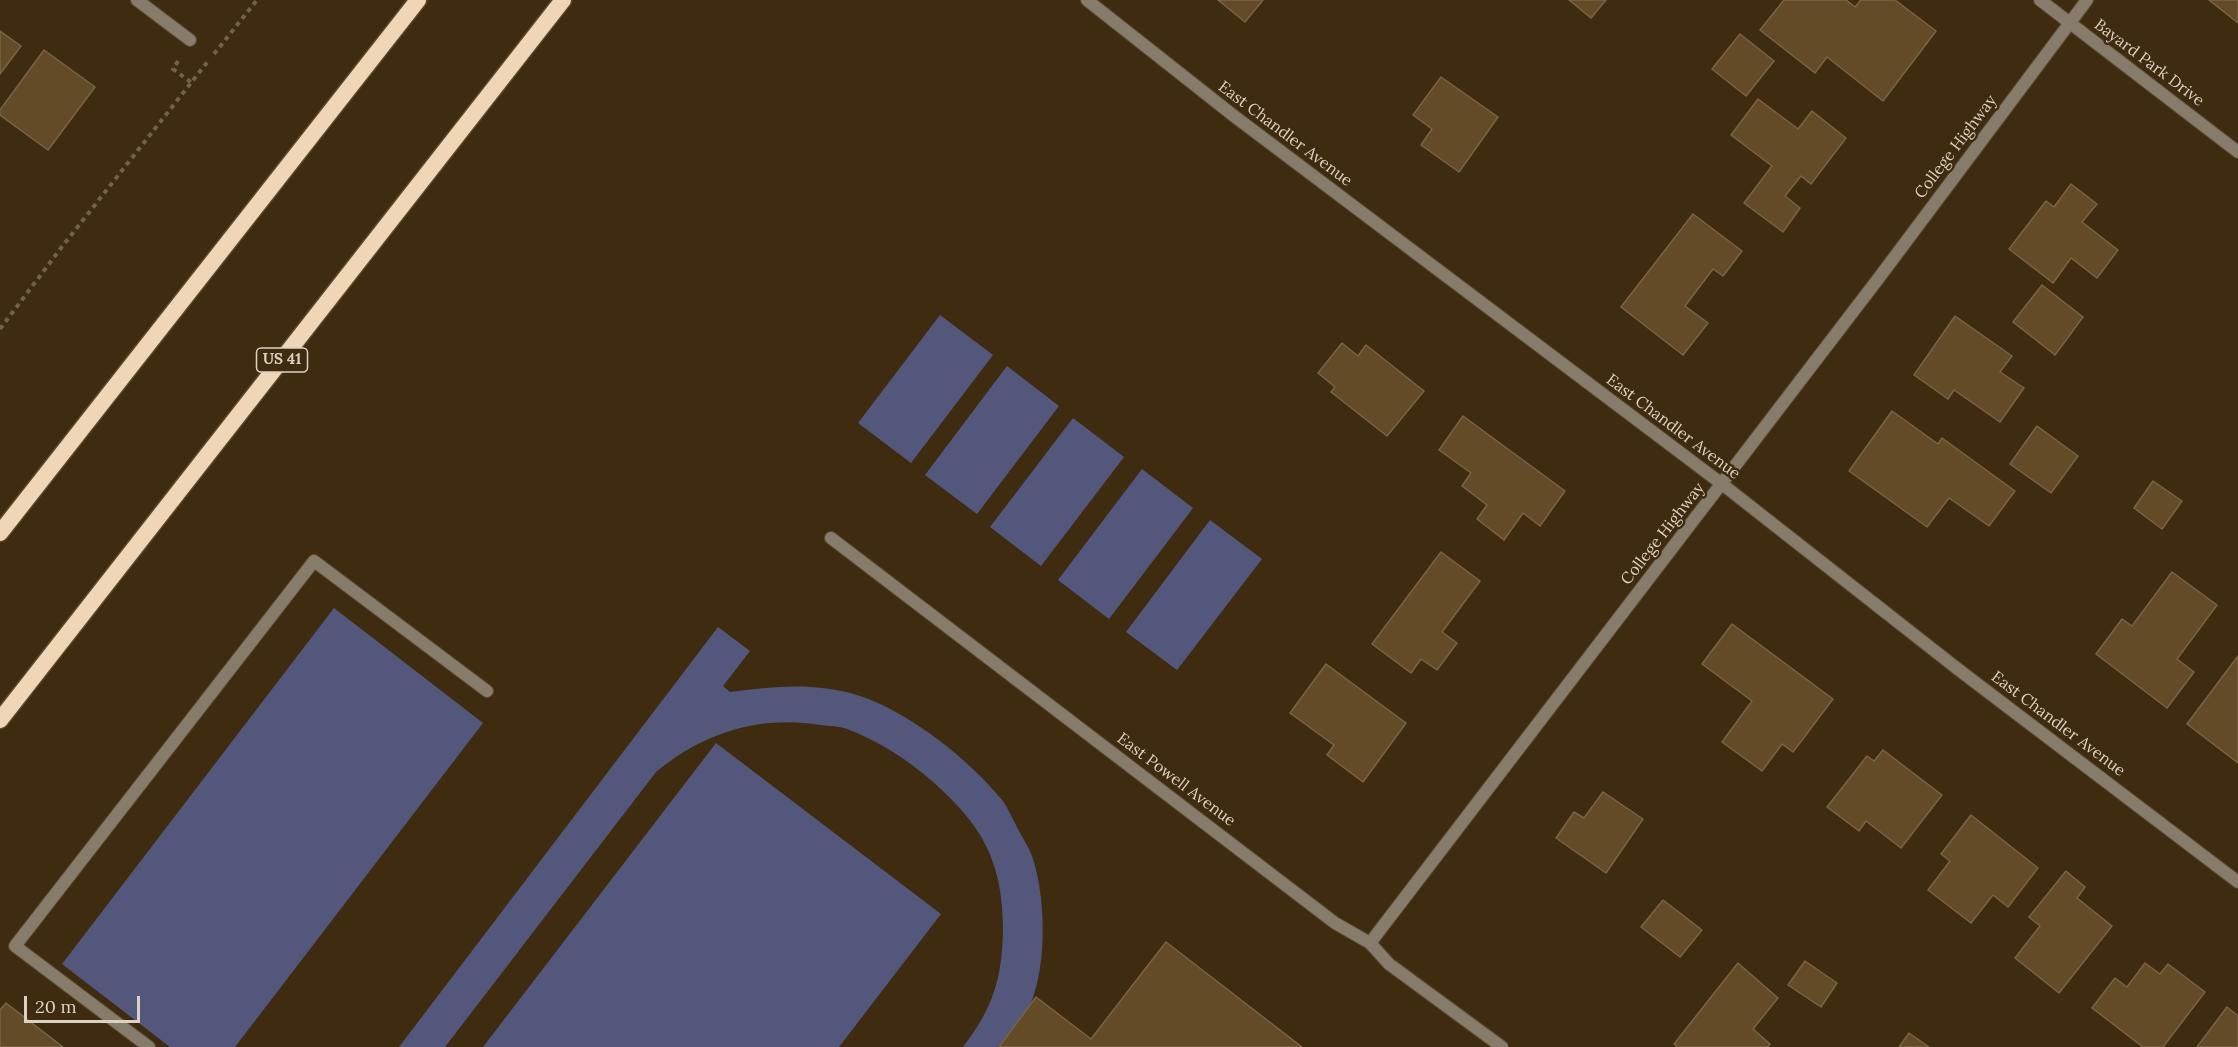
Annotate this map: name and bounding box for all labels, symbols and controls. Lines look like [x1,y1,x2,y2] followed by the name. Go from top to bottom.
[2090,15,2208,111] street label: Bayard Park Drive
[1214,77,1356,191] street label: East Chandler Avenue
[1911,92,2001,202] street label: College Highway
[256,348,308,372] road number: US 41
[1602,370,1744,484] street label: East Chandler Avenue
[1617,479,1709,589] street label: College Highway
[1987,667,2129,781] street label: East Chandler Avenue
[1113,729,1239,831] street label: East Powell Avenue
[27,984,142,1022] scale bar
[35,995,77,1018] text: 20 m

